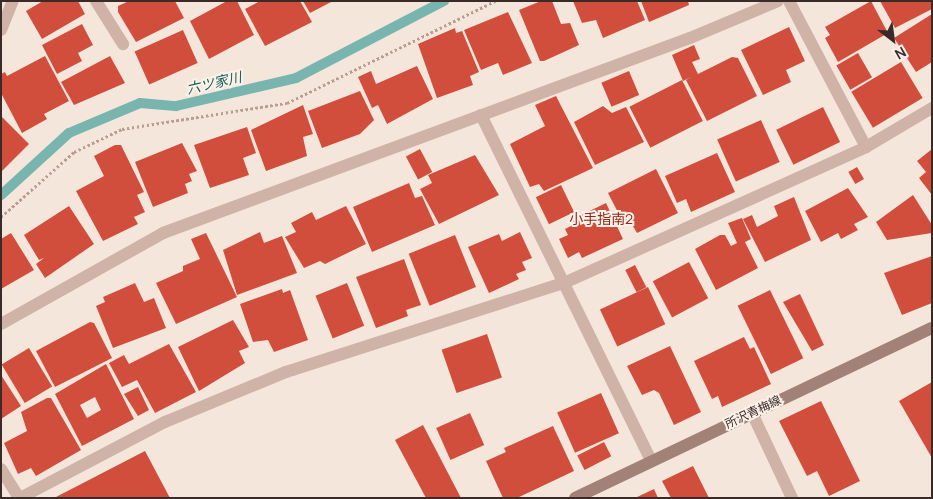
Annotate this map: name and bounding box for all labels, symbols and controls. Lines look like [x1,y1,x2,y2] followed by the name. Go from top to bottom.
[868,15,918,65] north arrow
[892,43,910,64] text: N
[185,69,243,97] water label: 六ツ家川
[569,211,633,227] district label: 小手指南2
[723,393,783,431] street label: 所沢青梅線

